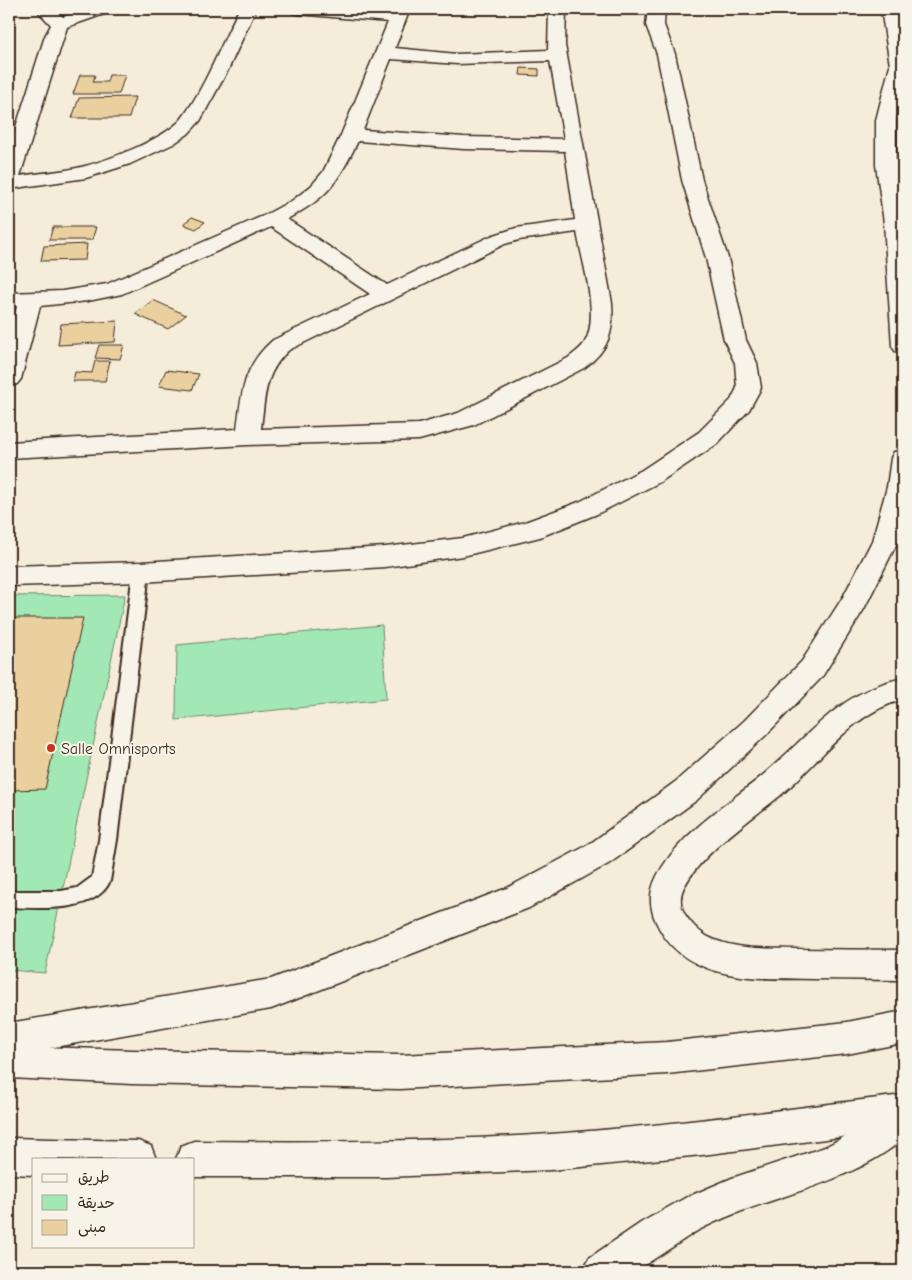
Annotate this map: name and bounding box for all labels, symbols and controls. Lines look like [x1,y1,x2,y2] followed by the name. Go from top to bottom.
[61,740,176,758] place label: Salle Omnisports
[45,742,57,754] marker: Salle Omnisports
[32,1158,195,1248] legend
[78,1168,110,1186] text: طريق
[78,1194,115,1212] text: حديقة
[78,1218,106,1237] text: مبنى

